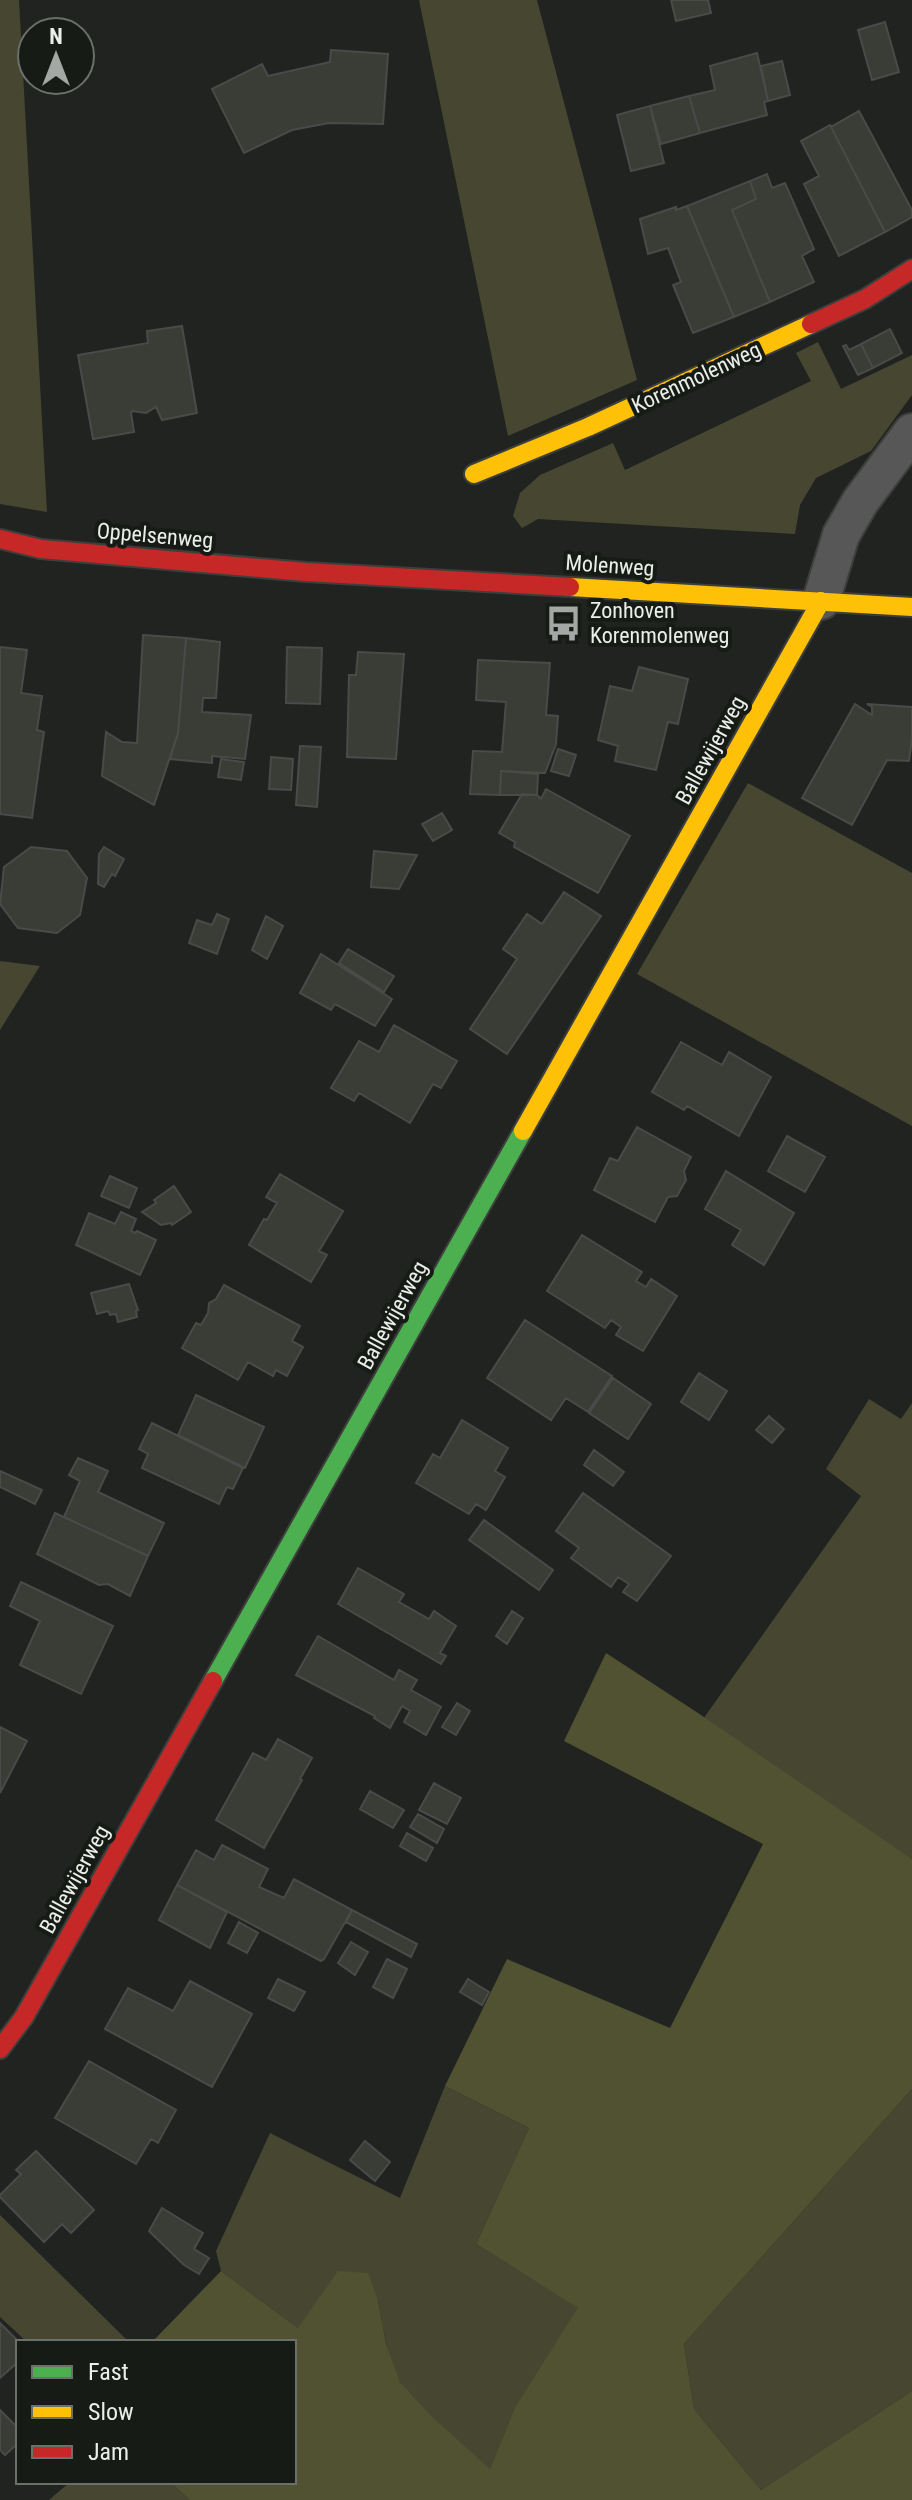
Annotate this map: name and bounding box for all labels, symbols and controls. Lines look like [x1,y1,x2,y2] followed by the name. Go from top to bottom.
[16,16,96,96] north arrow
[49,24,63,49] text: N
[628,337,765,418] street label: Korenmolenweg
[96,518,214,553] street label: Oppelsenweg
[565,550,655,581] street label: Molenweg
[590,598,729,648] place label: Zonhoven Korenmolenweg
[545,604,583,642] bus stop icon: Zonhoven Korenmolenweg
[670,692,750,809] street label: Ballewijerweg
[352,1257,432,1374] street label: Ballewijerweg
[34,1821,114,1938] street label: Ballewijerweg
[16,2340,296,2484] legend
[88,2358,129,2386] text: Fast
[88,2398,134,2426] text: Slow
[88,2438,129,2466] text: Jam

